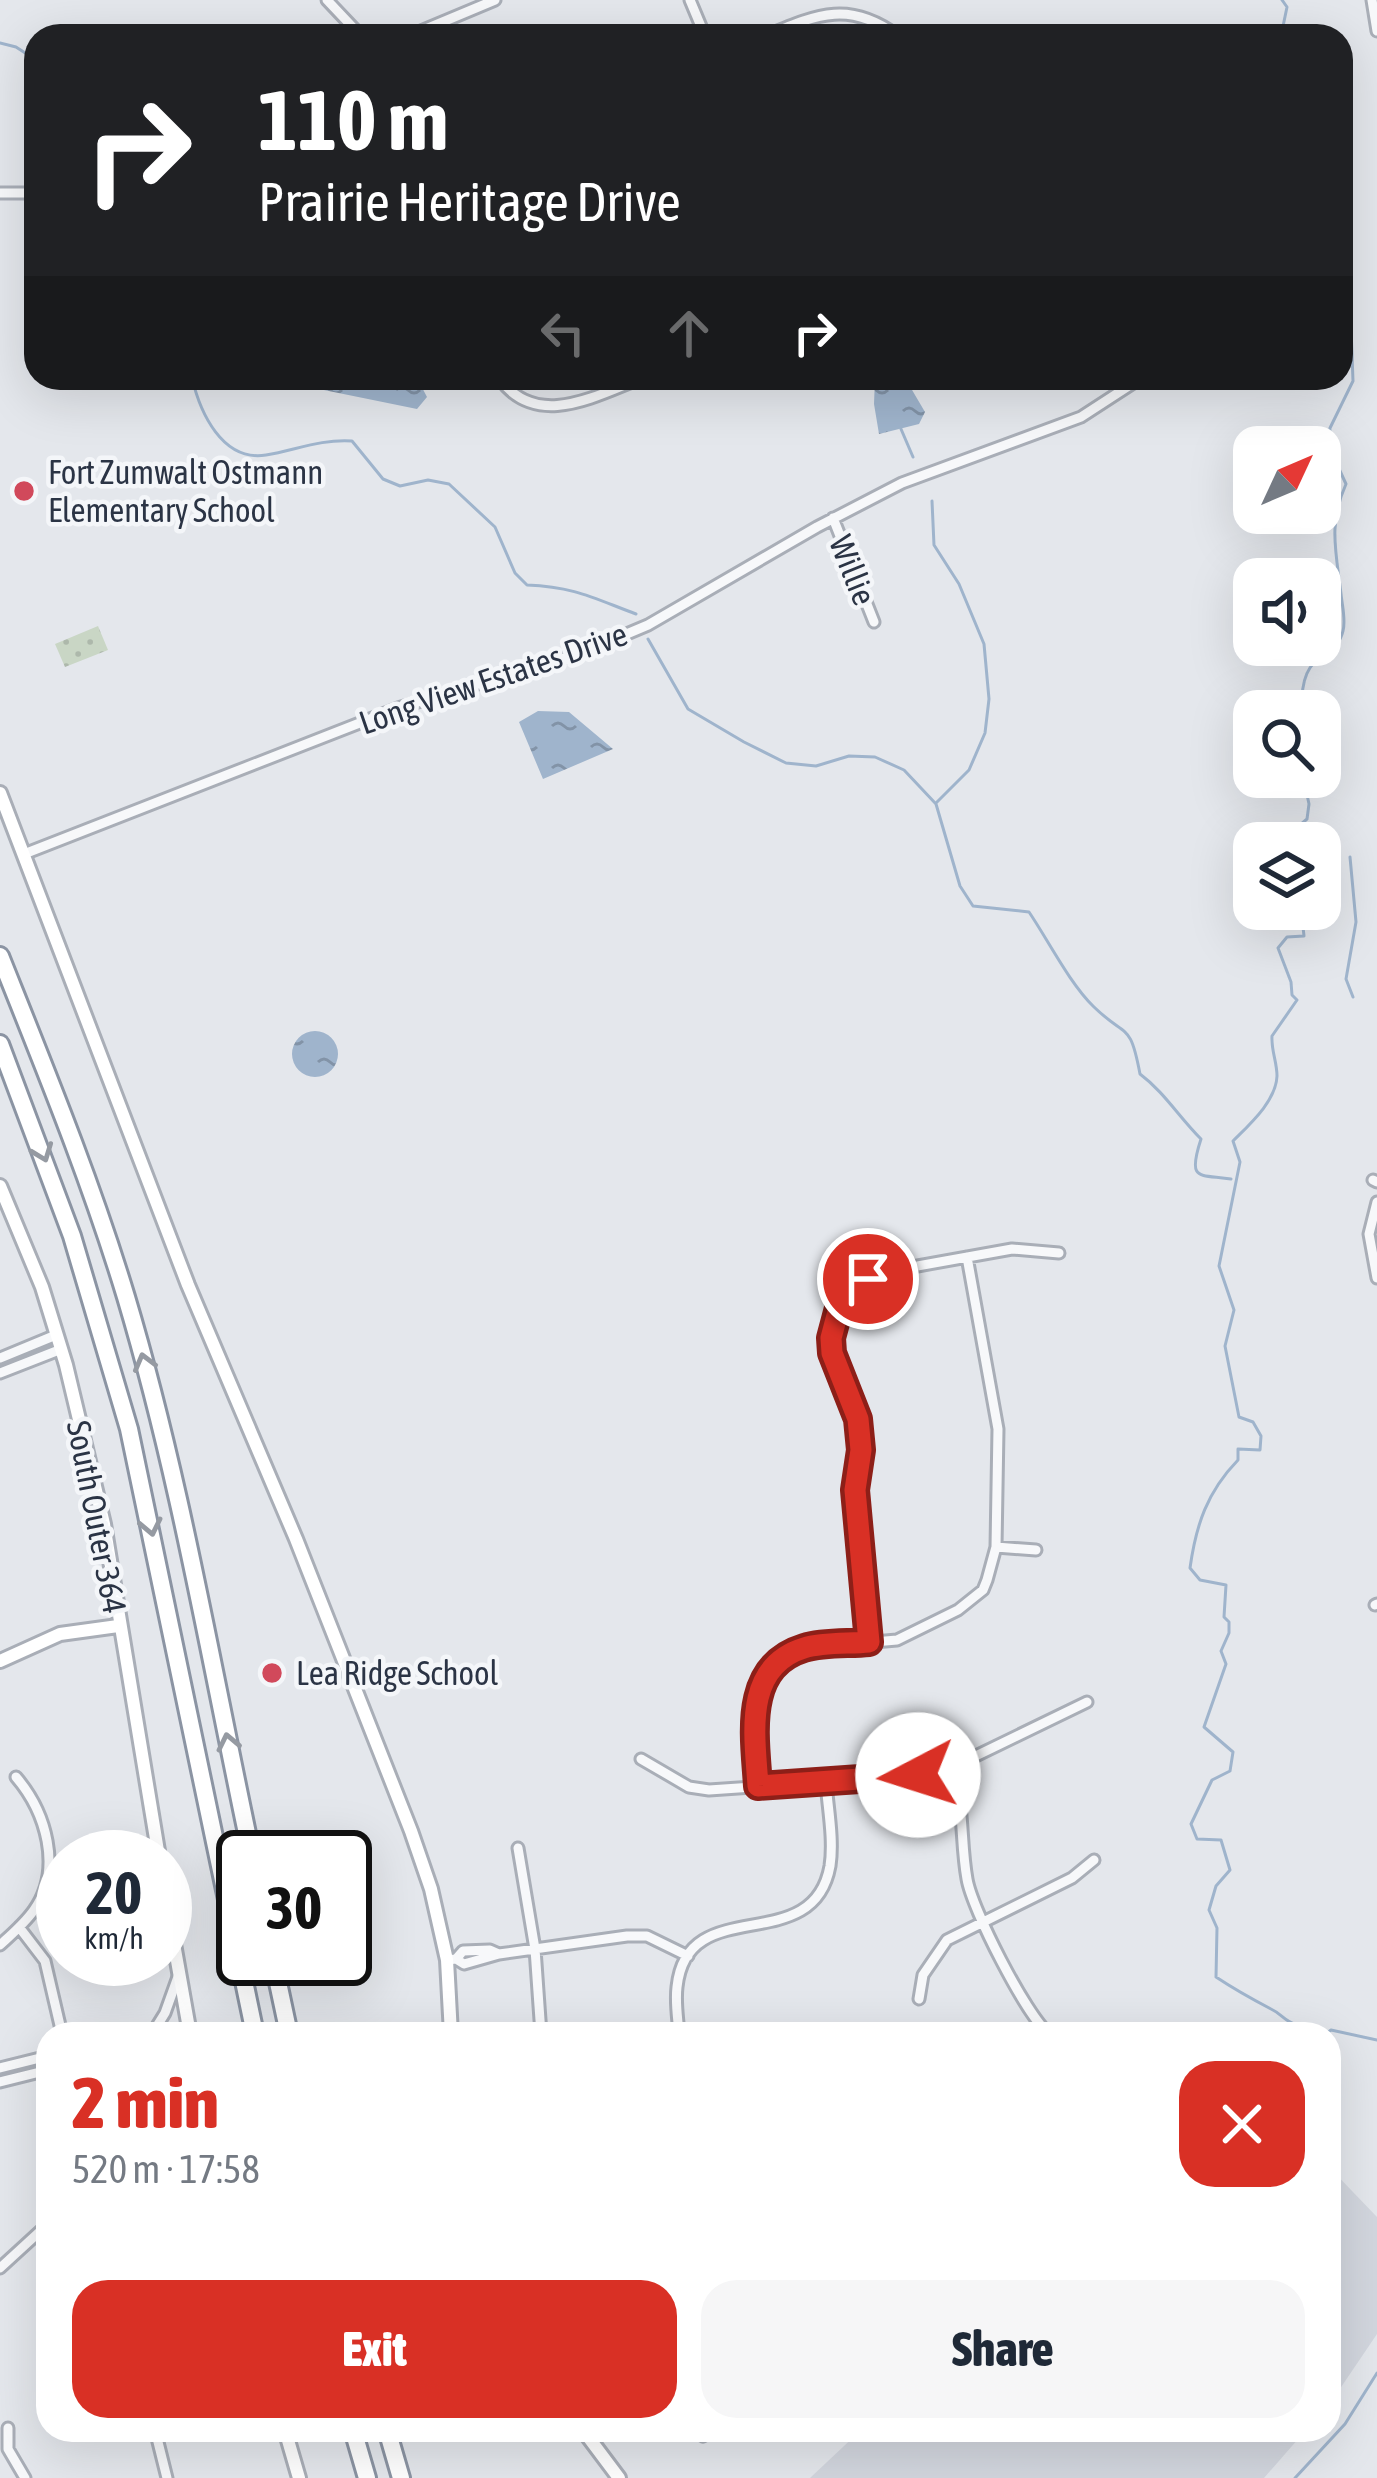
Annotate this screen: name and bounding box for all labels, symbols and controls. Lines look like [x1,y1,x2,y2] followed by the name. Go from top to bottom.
[60,72,216,228] icon: right
[258,72,448,168] text: 110 m
[258,171,681,232] text: Prairie Heritage Drive
[530,300,596,366] icon: left
[656,300,722,366] icon: ahead
[782,300,848,366] icon: right
[1233,426,1341,534] north arrow
[1233,426,1341,930] map controls
[48,453,323,529] place label: Fort Zumwalt Ostmann Elementary School
[11,478,37,504] marker: Fort Zumwalt Ostmann Elementary School
[822,530,884,610] street label: Willie
[1233,558,1341,666] button: sound
[354,614,632,742] street label: Long View Estates Drive
[1233,690,1341,798] button: search
[1233,822,1341,930] button: layers
[28,1141,53,1162] one-way arrow
[817,1228,919,1330] pin
[835,1246,901,1312] icon: arrive
[134,1352,159,1372] one-way arrow
[60,1417,134,1617] street label: South Outer 364
[138,1517,163,1537] one-way arrow
[296,1654,498,1692] place label: Lea Ridge School
[259,1660,285,1686] marker: Lea Ridge School
[855,1712,981,1838] position arrow
[216,1733,241,1753] one-way arrow
[216,1830,372,1986] speed limit sign: 30
[86,1858,142,1927] text: 20
[84,1921,144,1955] text: km/h
[72,2061,219,2143] text: 2 min
[1179,2061,1305,2187] button: close
[72,2147,260,2191] text: 520 m · 17:58
[72,2280,677,2418] button: Exit
[701,2280,1305,2418] button: Share

